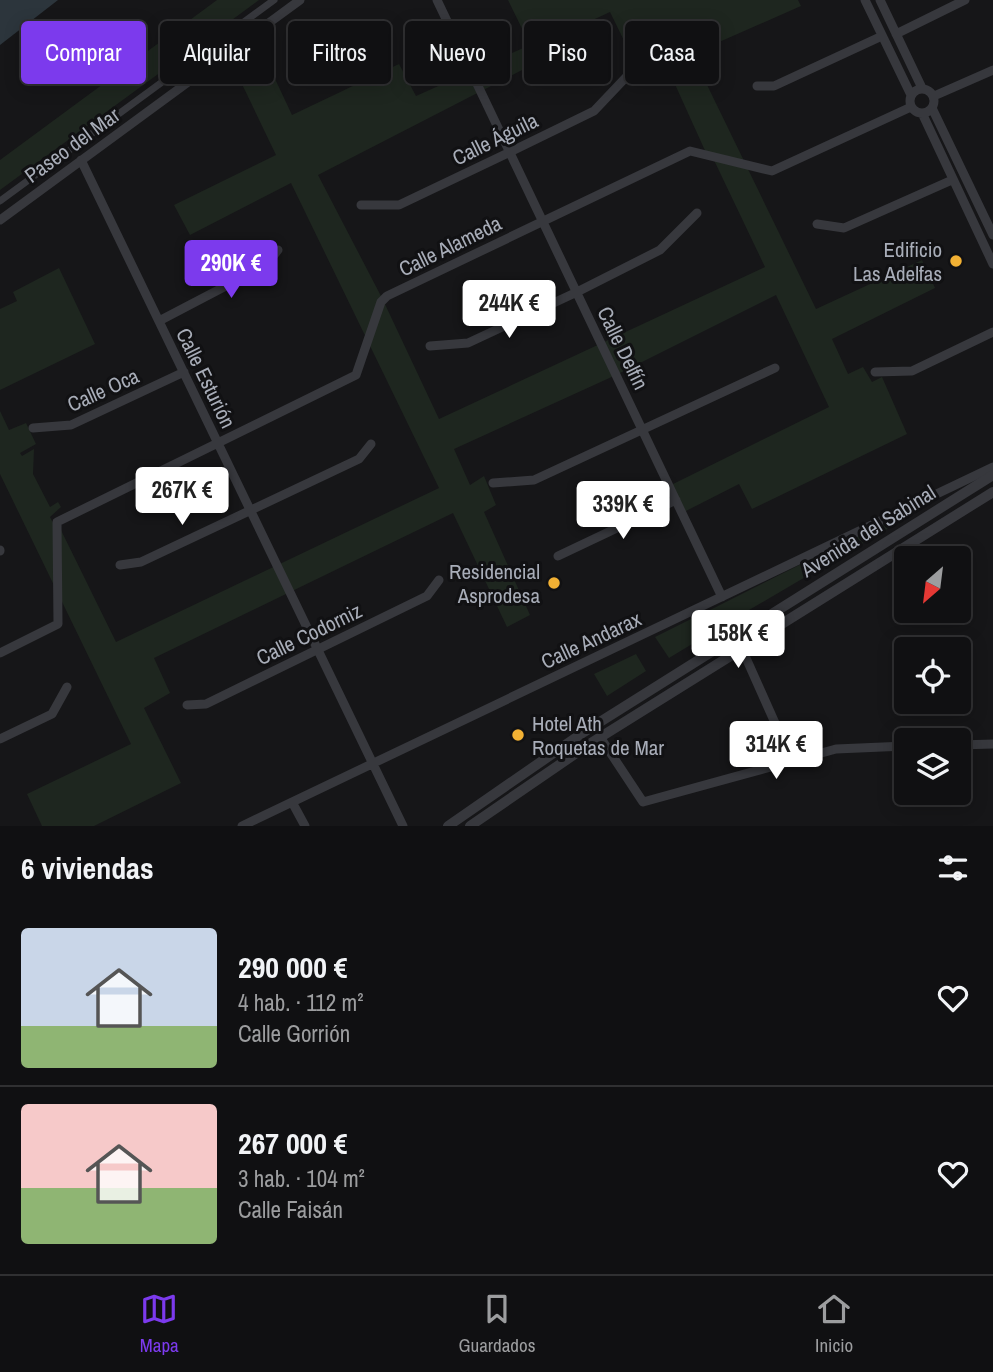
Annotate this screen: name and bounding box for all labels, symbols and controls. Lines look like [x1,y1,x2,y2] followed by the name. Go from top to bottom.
[21,21,146,84] chip: Comprar
[160,21,274,84] chip: Alquilar
[288,21,391,84] chip: Filtros
[405,21,510,84] chip: Nuevo
[524,21,611,84] chip: Piso
[625,21,719,84] chip: Casa
[19,100,126,189] street label: Paseo del Mar
[447,106,543,172] street label: Calle Águila
[394,208,507,283] street label: Calle Alameda
[853,235,942,288] place label: Edificio Las Adelfas
[174,240,288,300] pin: 290K €
[201,247,261,278] text: 290K €
[948,253,964,269] marker: Edificio Las Adelfas
[452,280,566,340] pin: 244K €
[479,287,539,318] text: 244K €
[590,302,656,394] street label: Calle Delfín
[169,323,243,433] street label: Calle Esturión
[63,361,144,419] street label: Calle Oca
[125,468,239,527] pin: 267K €
[152,474,212,505] text: 267K €
[794,478,941,585] street label: Avenida del Sabinal
[566,482,680,541] pin: 339K €
[593,488,653,519] text: 339K €
[894,546,971,623] north arrow
[894,546,971,805] map controls
[449,557,540,610] place label: Residencial Asprodesa
[546,575,562,591] marker: Residencial Asprodesa
[251,596,367,672] street label: Calle Codorniz
[536,604,646,676] street label: Calle Andarax
[681,610,795,670] pin: 158K €
[708,617,768,648] text: 158K €
[894,637,971,714] button: locate
[532,709,664,762] place label: Hotel Ath Roquetas de Mar
[719,722,833,781] pin: 314K €
[510,727,526,743] marker: Hotel Ath Roquetas de Mar
[746,728,806,759] text: 314K €
[894,728,971,805] button: layers
[21,848,154,888] text: 6 viviendas
[934,849,972,887] icon: filters
[238,947,347,987] text: 290 000 €
[77,956,161,1040] icon: home
[934,979,972,1017] icon: heart
[238,987,364,1018] text: 4 hab. · 112 m²
[238,1018,350,1049] text: Calle Gorrión
[238,1123,347,1163] text: 267 000 €
[77,1132,161,1216] icon: home
[934,1155,972,1193] icon: heart
[238,1163,365,1194] text: 3 hab. · 104 m²
[238,1194,343,1225] text: Calle Faisán
[140,1290,179,1358] tab: Mapa
[458,1290,535,1358] tab: Guardados
[815,1290,853,1358] tab: Inicio

